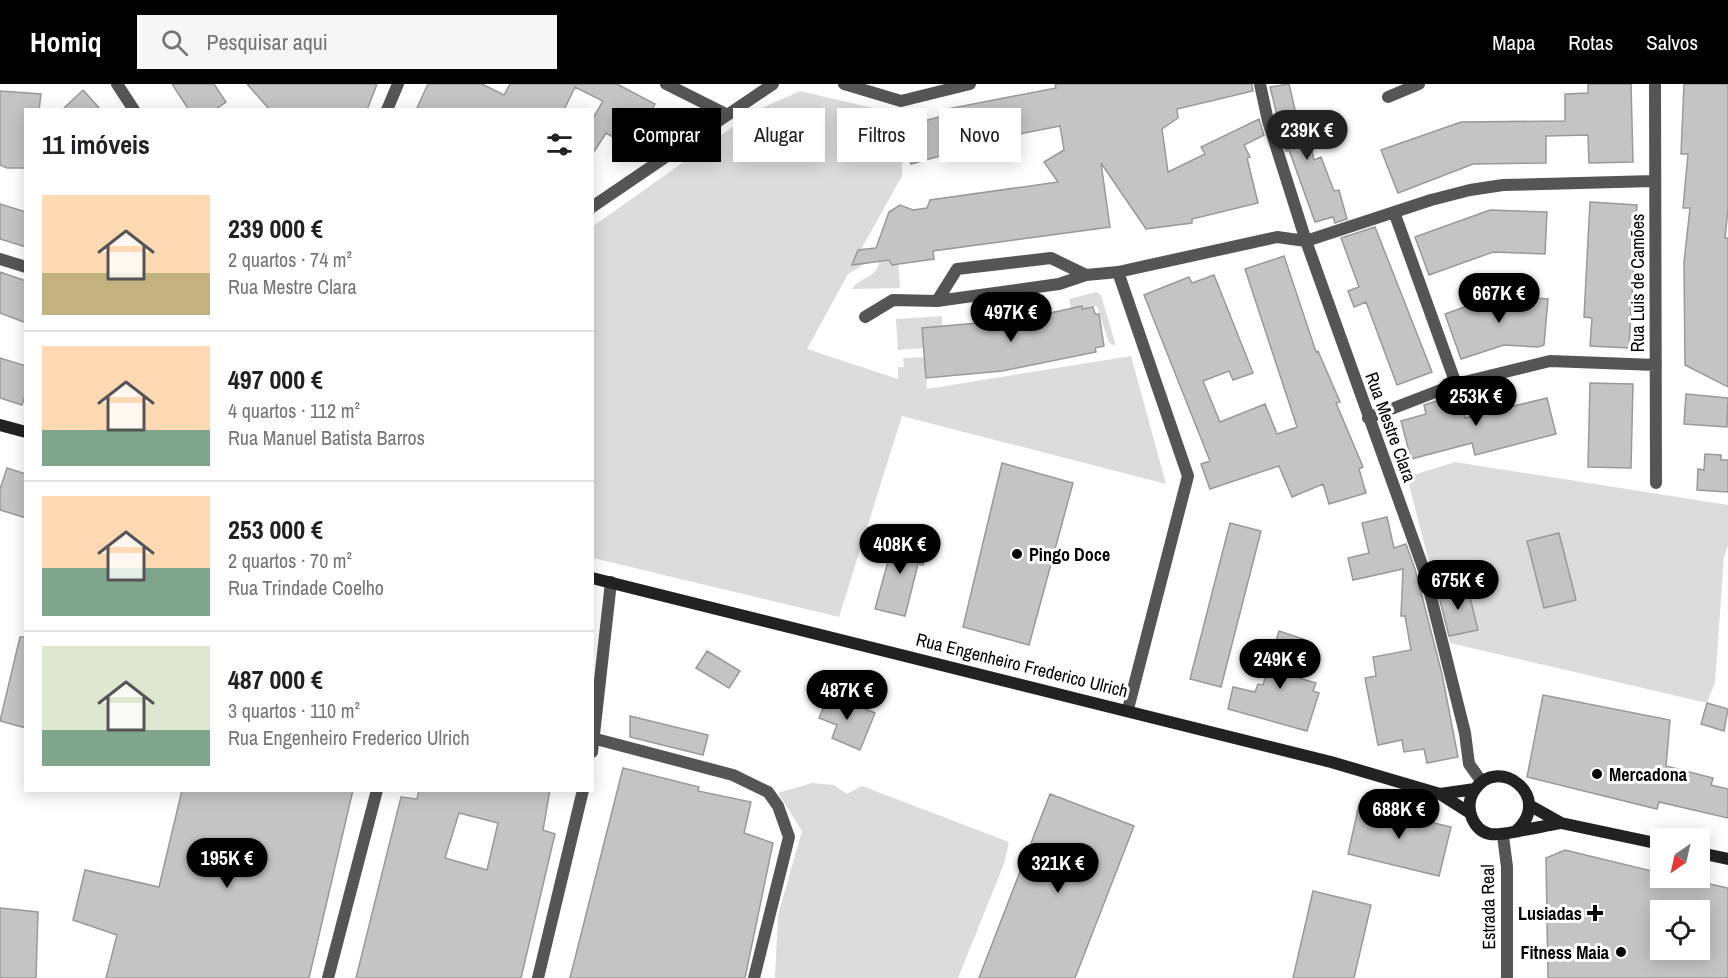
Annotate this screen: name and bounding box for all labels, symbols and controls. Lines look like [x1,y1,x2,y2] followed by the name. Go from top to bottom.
[137,15,557,69] search box
[30,23,101,61] text: Homiq
[158,26,191,59] icon: search
[206,27,328,57] text: Pesquisar aqui
[1492,28,1535,57] text: Mapa
[1568,28,1613,57] text: Rotas
[1646,28,1698,57] text: Salvos
[612,108,721,162] chip: Comprar
[733,108,825,162] chip: Alugar
[837,108,927,162] chip: Filtros
[939,108,1021,162] chip: Novo
[1258,110,1356,161] pin: 239K €
[1281,116,1333,143] text: 239K €
[42,127,150,162] text: 11 imóveis
[543,128,576,161] icon: filters
[228,211,323,246] text: 239 000 €
[1625,214,1650,352] street label: Rua Luis de Camões
[90,219,162,291] icon: home
[228,246,352,273] text: 2 quartos · 74 m²
[228,273,357,300] text: Rua Mestre Clara
[1450,273,1548,324] pin: 667K €
[1473,279,1525,306] text: 667K €
[962,292,1060,343] pin: 497K €
[985,298,1037,325] text: 497K €
[228,362,323,397] text: 497 000 €
[1359,368,1423,486] street label: Rua Mestre Clara
[90,370,162,442] icon: home
[1427,376,1525,427] pin: 253K €
[1450,382,1502,409] text: 253K €
[228,397,360,424] text: 4 quartos · 112 m²
[228,424,425,451] text: Rua Manuel Batista Barros
[228,512,323,547] text: 253 000 €
[90,520,162,592] icon: home
[851,524,949,575] pin: 408K €
[874,530,926,557] text: 408K €
[1029,542,1110,567] place label: Pingo Doce
[228,547,352,574] text: 2 quartos · 70 m²
[1010,547,1024,561] marker: Pingo Doce
[1409,560,1507,611] pin: 675K €
[1432,566,1484,593] text: 675K €
[228,574,384,601] text: Rua Trindade Coelho
[914,627,1130,703] street label: Rua Engenheiro Frederico Ulrich
[1231,639,1329,690] pin: 249K €
[1254,645,1306,672] text: 249K €
[228,662,323,697] text: 487 000 €
[90,670,162,742] icon: home
[798,670,896,721] pin: 487K €
[821,676,873,703] text: 487K €
[228,697,360,724] text: 3 quartos · 110 m²
[228,724,470,751] text: Rua Engenheiro Frederico Ulrich
[1609,762,1688,787] place label: Mercadona
[1590,767,1604,781] marker: Mercadona
[1350,789,1448,840] pin: 688K €
[1373,795,1425,822] text: 688K €
[1650,828,1710,888] north arrow
[1650,828,1710,960] map controls
[178,838,276,889] pin: 195K €
[1009,843,1107,894] pin: 321K €
[201,844,253,871] text: 195K €
[1032,849,1084,876] text: 321K €
[1475,864,1501,950] street label: Estrada Real
[1650,900,1710,960] button: locate
[1518,901,1582,926] place label: Lusiadas
[1586,904,1604,922] marker: Lusiadas
[1520,940,1610,965] place label: Fitness Maia
[1614,945,1628,959] marker: Fitness Maia

